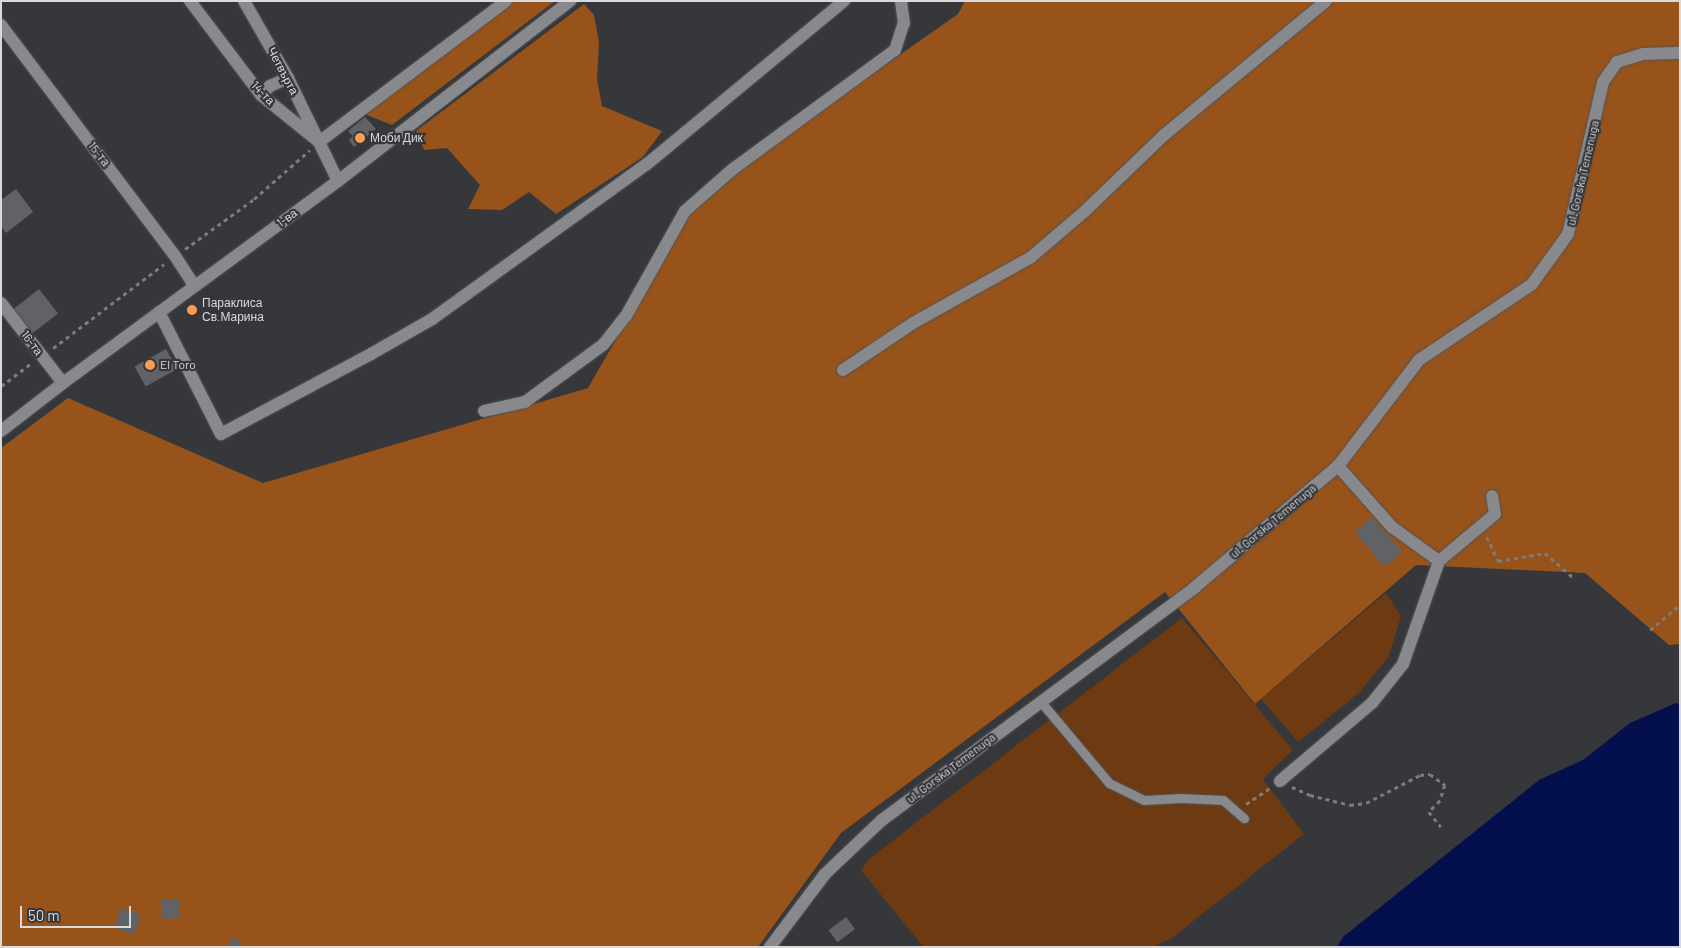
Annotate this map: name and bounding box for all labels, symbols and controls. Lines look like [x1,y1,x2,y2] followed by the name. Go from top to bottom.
[265,45,301,97] street label: Четвърта
[248,78,278,108] street label: 14-та
[1564,119,1602,227] street label: ul. Gorska Temenuga
[370,131,423,145] place label: Моби Дик
[354,132,366,144] marker: Моби Дик
[85,139,113,169] street label: 15-та
[274,206,300,230] street label: 1-ва
[202,296,264,324] place label: Параклиса Св.Марина
[186,304,198,316] marker: Параклиса Св.Марина
[18,328,46,358] street label: 16-та
[160,358,196,372] place label: El Toro
[144,359,156,371] marker: El Toro
[1227,481,1319,561] street label: ul. Gorska Temenuga
[904,730,998,806] street label: ul. Gorska Temenuga
[22,896,134,928] scale bar
[28,906,60,924] text: 50 m

